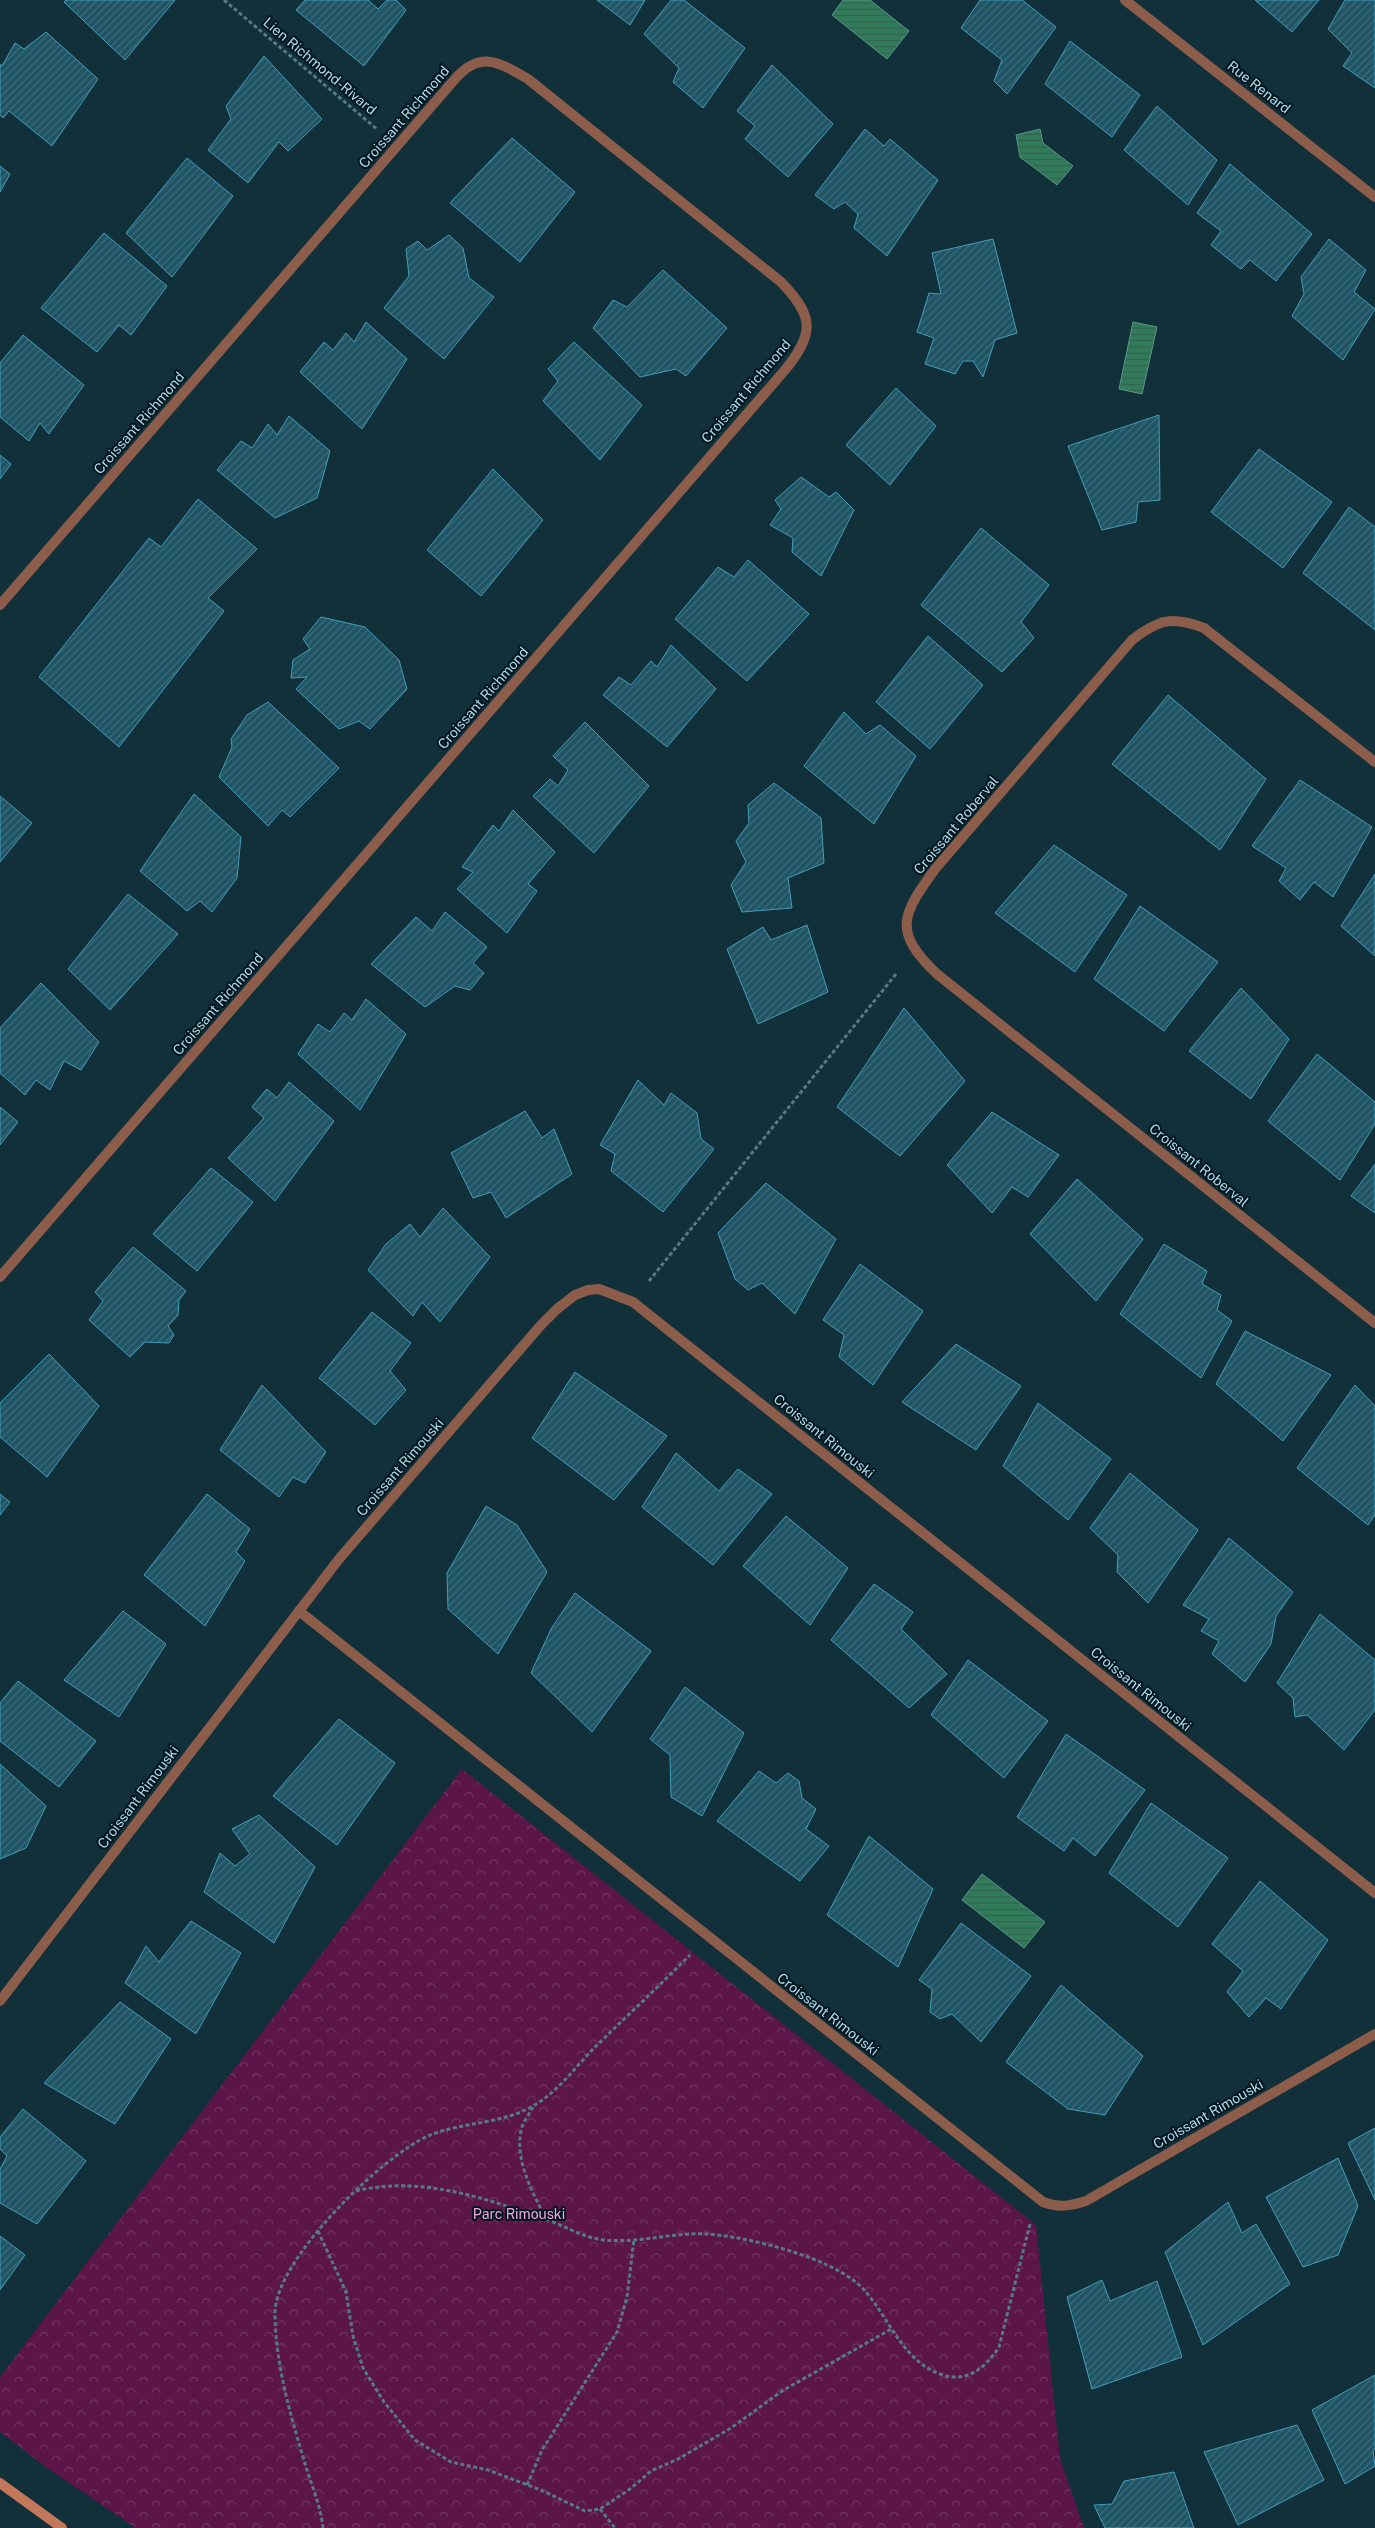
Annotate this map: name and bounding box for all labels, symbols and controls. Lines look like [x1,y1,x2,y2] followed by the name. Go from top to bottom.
[260,14,380,118] street label: Lien Richmond-Rivard
[1224,57,1294,117] street label: Rue Renard
[355,63,453,171] street label: Croissant Richmond
[698,336,794,446] street label: Croissant Richmond
[90,369,188,477] street label: Croissant Richmond
[434,644,532,752] street label: Croissant Richmond
[910,773,1002,877] street label: Croissant Roberval
[169,950,267,1058] street label: Croissant Richmond
[1146,1120,1252,1210] street label: Croissant Roberval
[771,1391,877,1481] street label: Croissant Rimouski
[353,1415,447,1519] street label: Croissant Rimouski
[1088,1644,1194,1734] street label: Croissant Rimouski
[94,1743,182,1851] street label: Croissant Rimouski
[774,1969,882,2059] street label: Croissant Rimouski
[1150,2076,1266,2152] street label: Croissant Rimouski
[473,2206,565,2222] park label: Parc Rimouski

